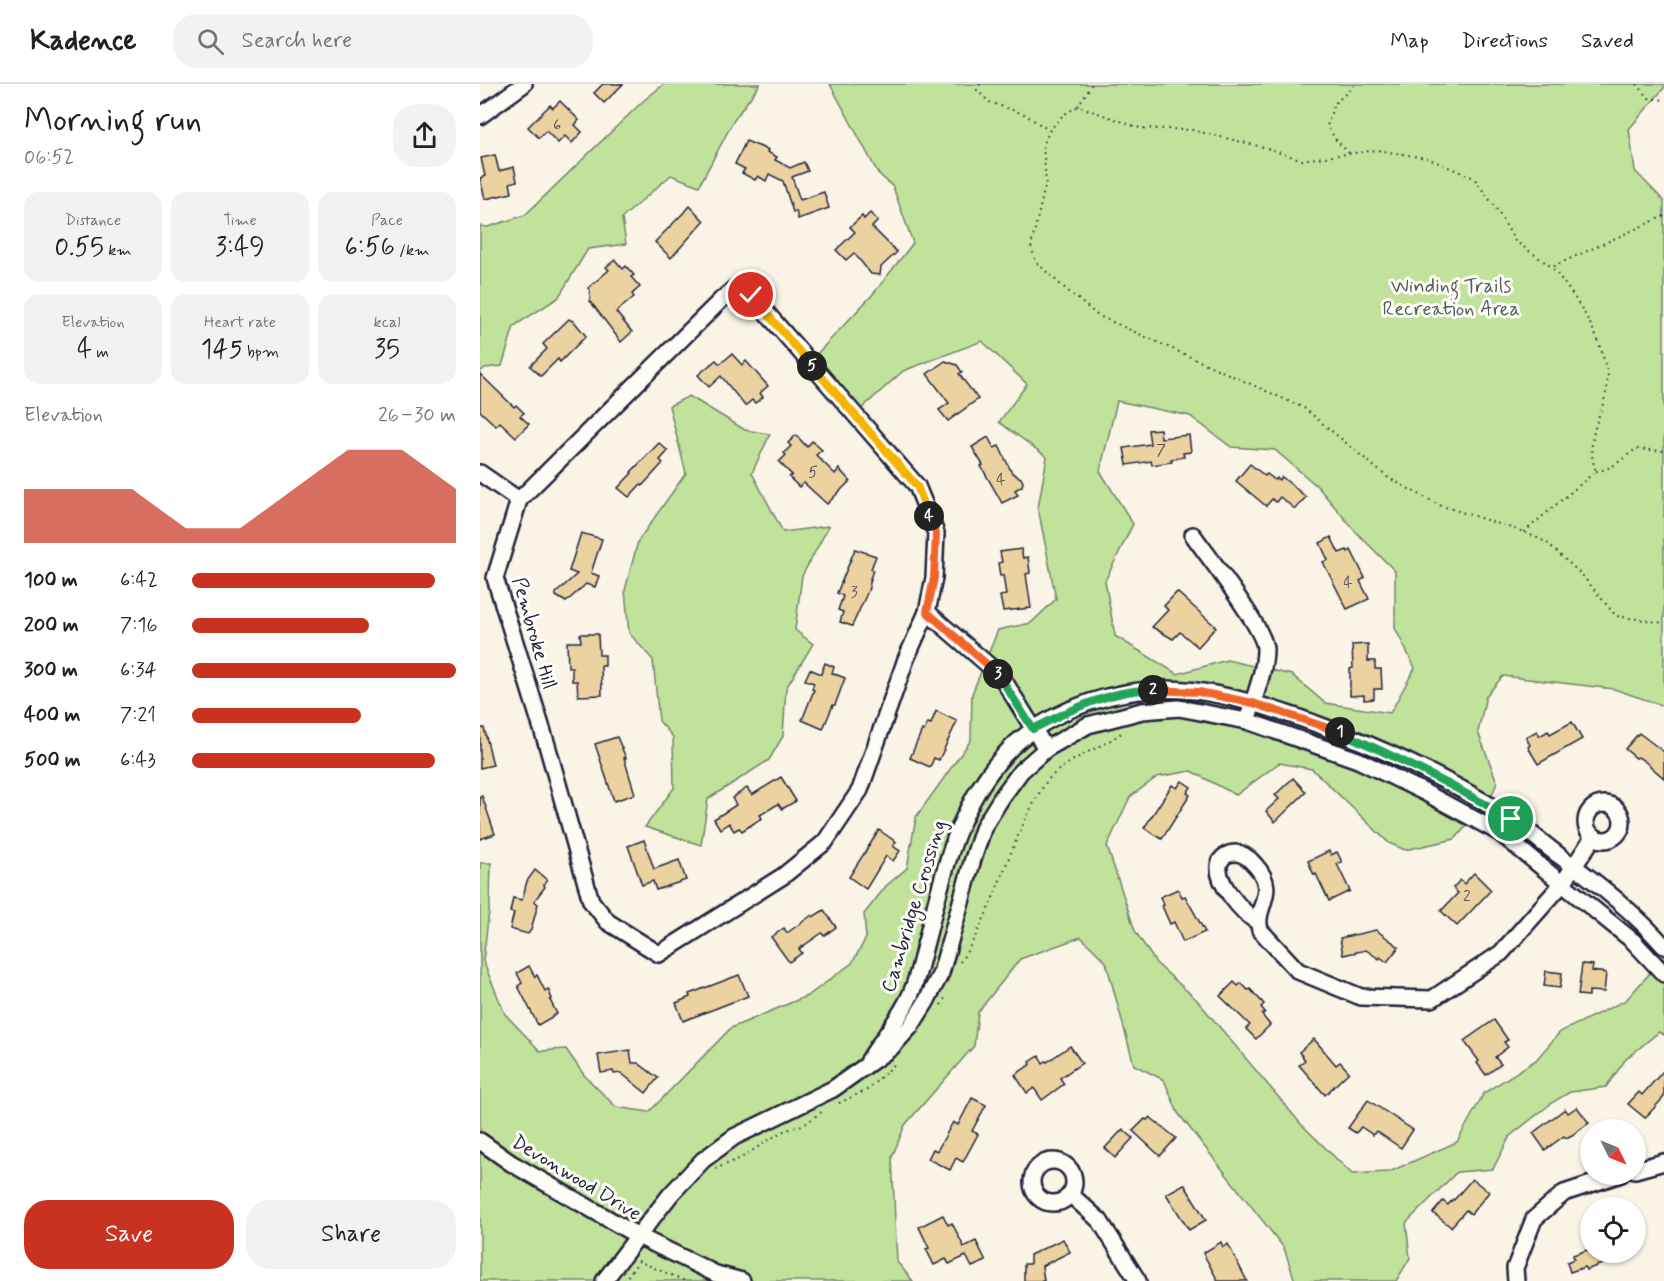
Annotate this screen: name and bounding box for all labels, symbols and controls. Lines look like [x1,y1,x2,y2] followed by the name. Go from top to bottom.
[173,14,593,68] search box
[30,23,137,60] text: Kadence
[194,25,227,58] icon: search
[242,27,352,55] text: Search here
[1390,27,1429,55] text: Map
[1462,27,1548,55] text: Directions
[1581,27,1634,55] text: Saved
[24,99,202,143] text: Morning run
[393,104,456,167] button: share
[553,115,561,136] house number: 6
[24,144,74,171] text: 06:52
[65,210,121,231] text: Distance
[223,210,257,231] text: Time
[371,210,403,231] text: Pace
[54,231,104,265] text: 0.55
[215,231,265,265] text: 3:49
[345,231,395,265] text: 6:56
[104,240,132,261] text: km
[395,240,429,261] text: /km
[725,269,776,320] pin
[1383,273,1519,323] park label: Winding Trails Recreation Area
[734,278,767,311] icon: check
[62,312,125,333] text: Elevation
[204,312,276,333] text: Heart rate
[374,312,400,333] text: kcal
[77,333,92,367] text: 4
[201,333,243,367] text: 145
[374,333,400,367] text: 35
[92,342,109,363] text: m
[243,342,279,363] text: bpm
[797,351,827,381] pin: 5
[807,355,817,376] text: 5
[24,402,103,429] text: Elevation
[378,402,456,429] text: 26–30 m
[1156,440,1166,461] house number: 7
[808,462,818,483] house number: 5
[996,469,1006,490] house number: 4
[914,501,944,531] pin: 4
[924,505,934,526] text: 4
[24,567,78,594] text: 100 m
[120,567,158,594] text: 6:42
[1343,572,1353,593] house number: 4
[505,574,562,693] street label: Pembroke Hill
[850,582,858,603] house number: 3
[24,612,79,639] text: 200 m
[120,612,157,639] text: 7:16
[24,657,78,684] text: 300 m
[120,657,157,684] text: 6:34
[983,659,1013,689] pin: 3
[994,663,1002,684] text: 3
[1138,675,1168,705] pin: 2
[1149,679,1157,700] text: 2
[24,702,80,729] text: 400 m
[120,702,156,729] text: 7:21
[1325,717,1355,747] pin: 1
[1336,721,1344,742] text: 1
[24,747,81,774] text: 500 m
[120,747,156,774] text: 6:43
[1485,793,1536,844] pin
[1494,802,1527,835] icon: arrive
[875,817,954,996] street label: Cambridge Crossing
[1463,886,1471,907] house number: 2
[1580,1119,1646,1185] north arrow
[1580,1119,1646,1263] map controls
[506,1129,646,1228] street label: Devonwood Drive
[1580,1197,1646,1263] button: locate
[24,1200,234,1269] button: Save
[246,1200,456,1269] button: Share

